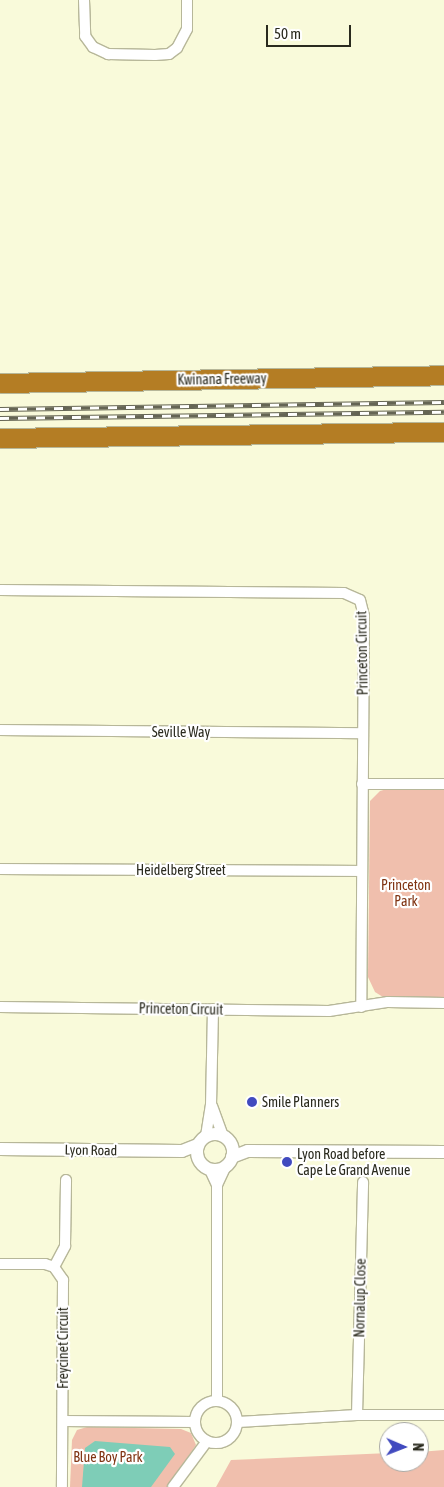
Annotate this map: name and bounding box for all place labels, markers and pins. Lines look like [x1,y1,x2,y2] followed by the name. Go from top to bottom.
[262,1094,339,1110] place label: Smile Planners
[246,1096,258,1108] marker: Smile Planners
[297,1146,410,1178] place label: Lyon Road before Cape Le Grand Avenue
[281,1156,293,1168] marker: Lyon Road before Cape Le Grand Avenue

